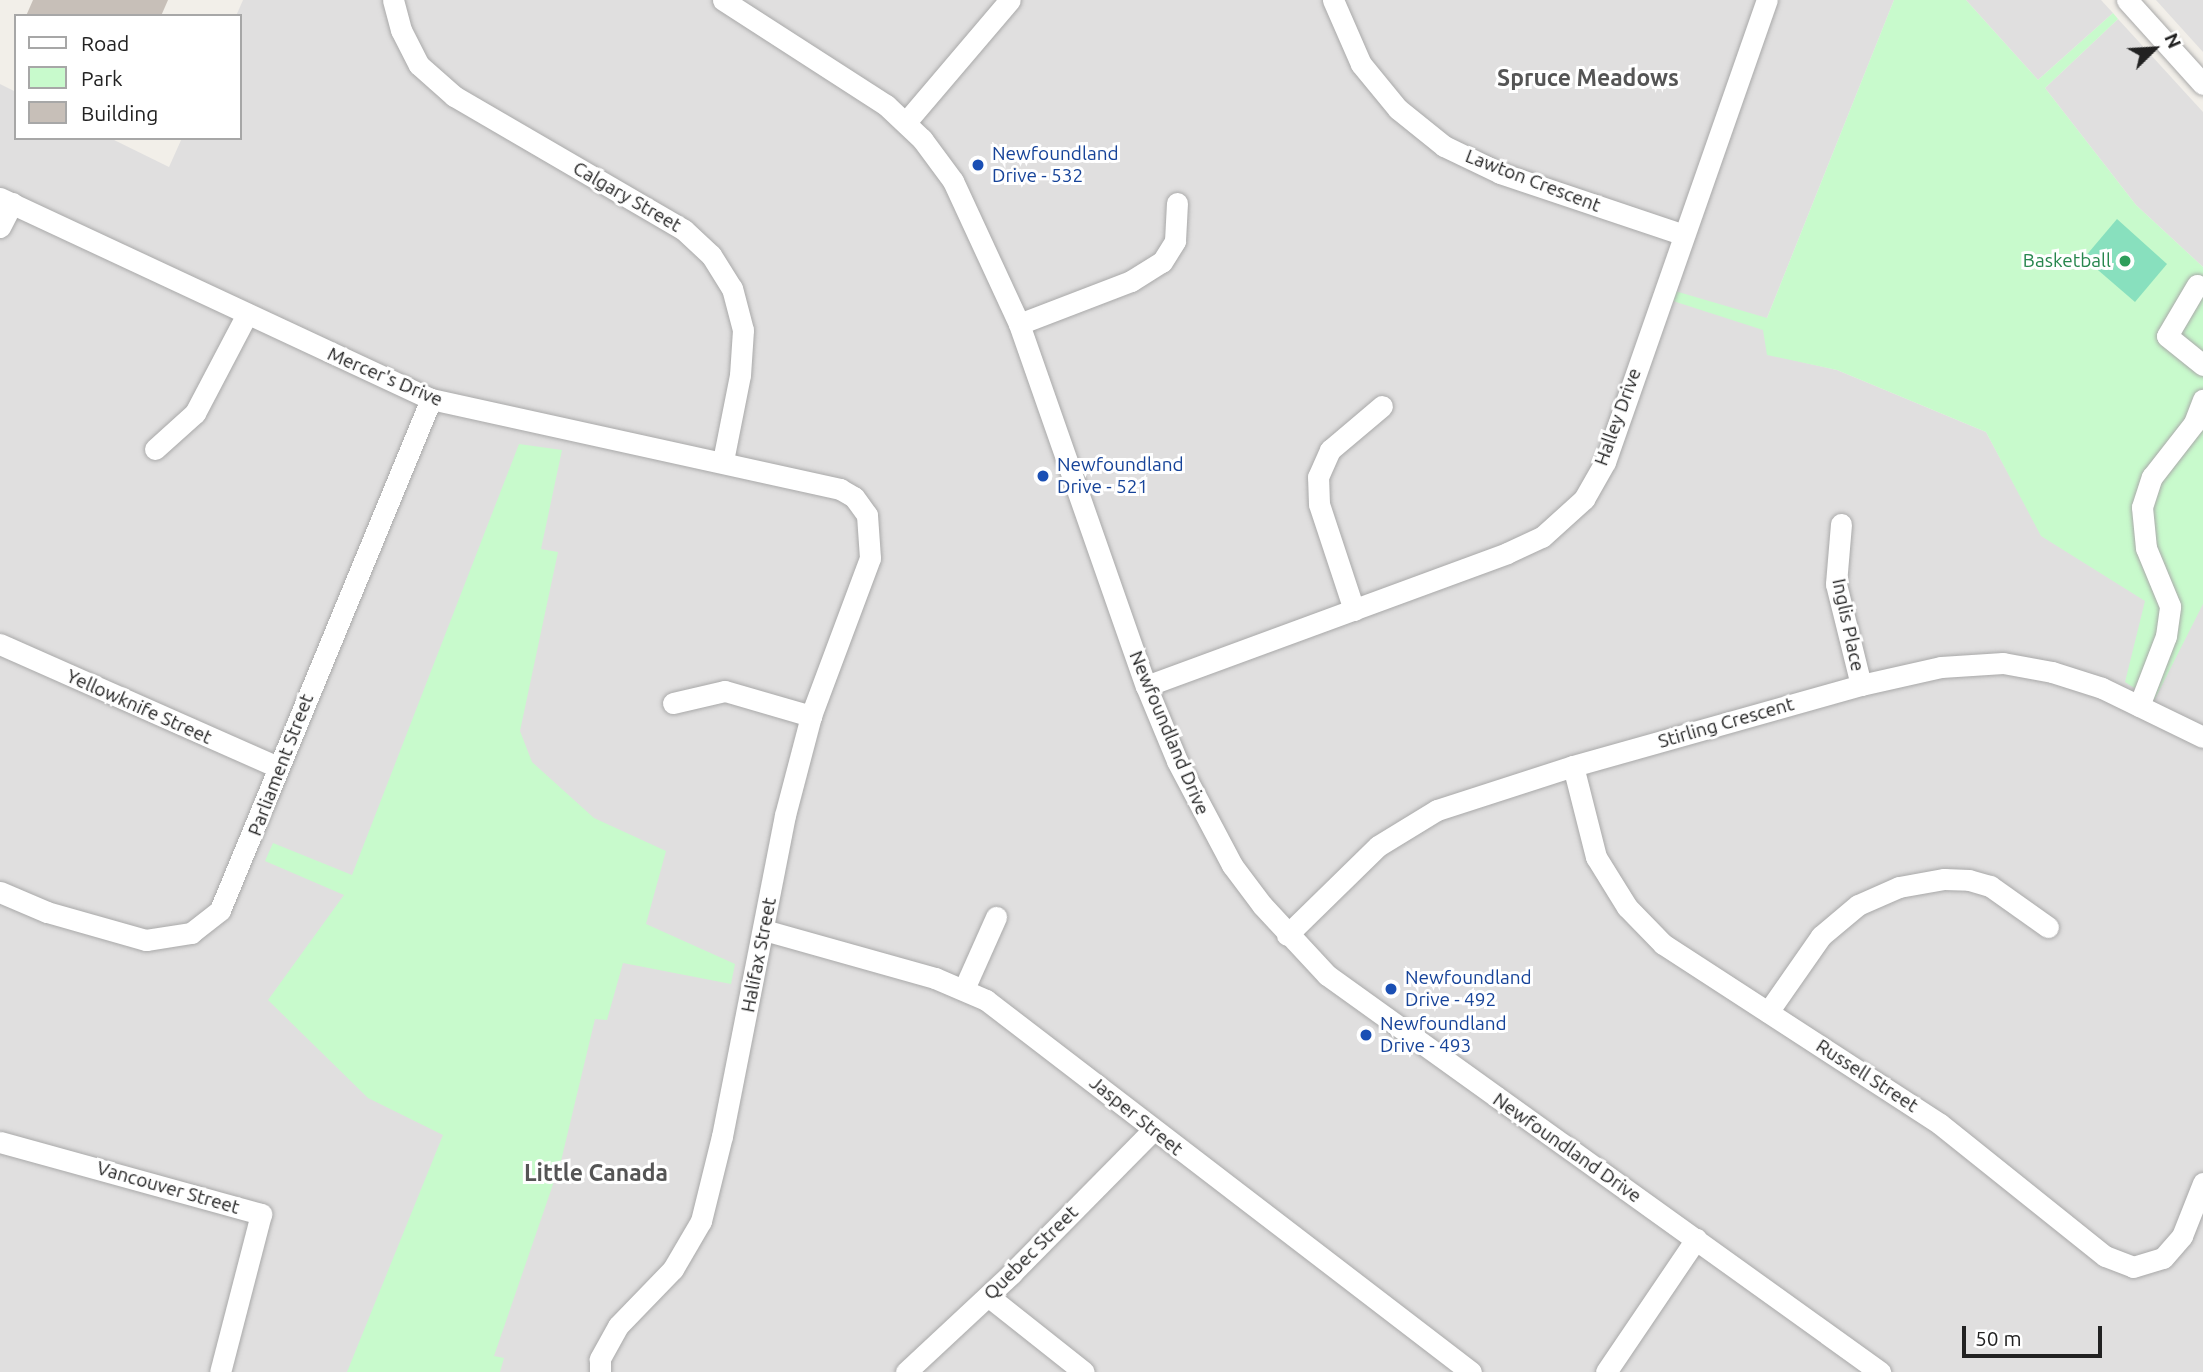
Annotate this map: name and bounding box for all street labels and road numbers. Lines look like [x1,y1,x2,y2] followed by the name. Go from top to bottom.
[1462,145,1604,217] street label: Lawton Crescent
[569,157,685,237] street label: Calgary Street
[324,343,446,411] street label: Mercer's Drive
[1590,365,1646,469] street label: Halley Drive
[1827,577,1869,673] street label: Inglis Place
[1124,648,1214,818] street label: Newfoundland Drive
[63,665,215,749] street label: Yellowknife Street
[243,691,319,839] street label: Parliament Street
[1656,693,1796,753] street label: Stirling Crescent
[737,896,781,1014] street label: Halifax Street
[1812,1035,1922,1117] street label: Russell Street
[1085,1071,1187,1161] street label: Jasper Street
[1488,1088,1646,1208] street label: Newfoundland Drive
[94,1157,242,1219] street label: Vancouver Street
[979,1201,1083,1305] street label: Quebec Street

